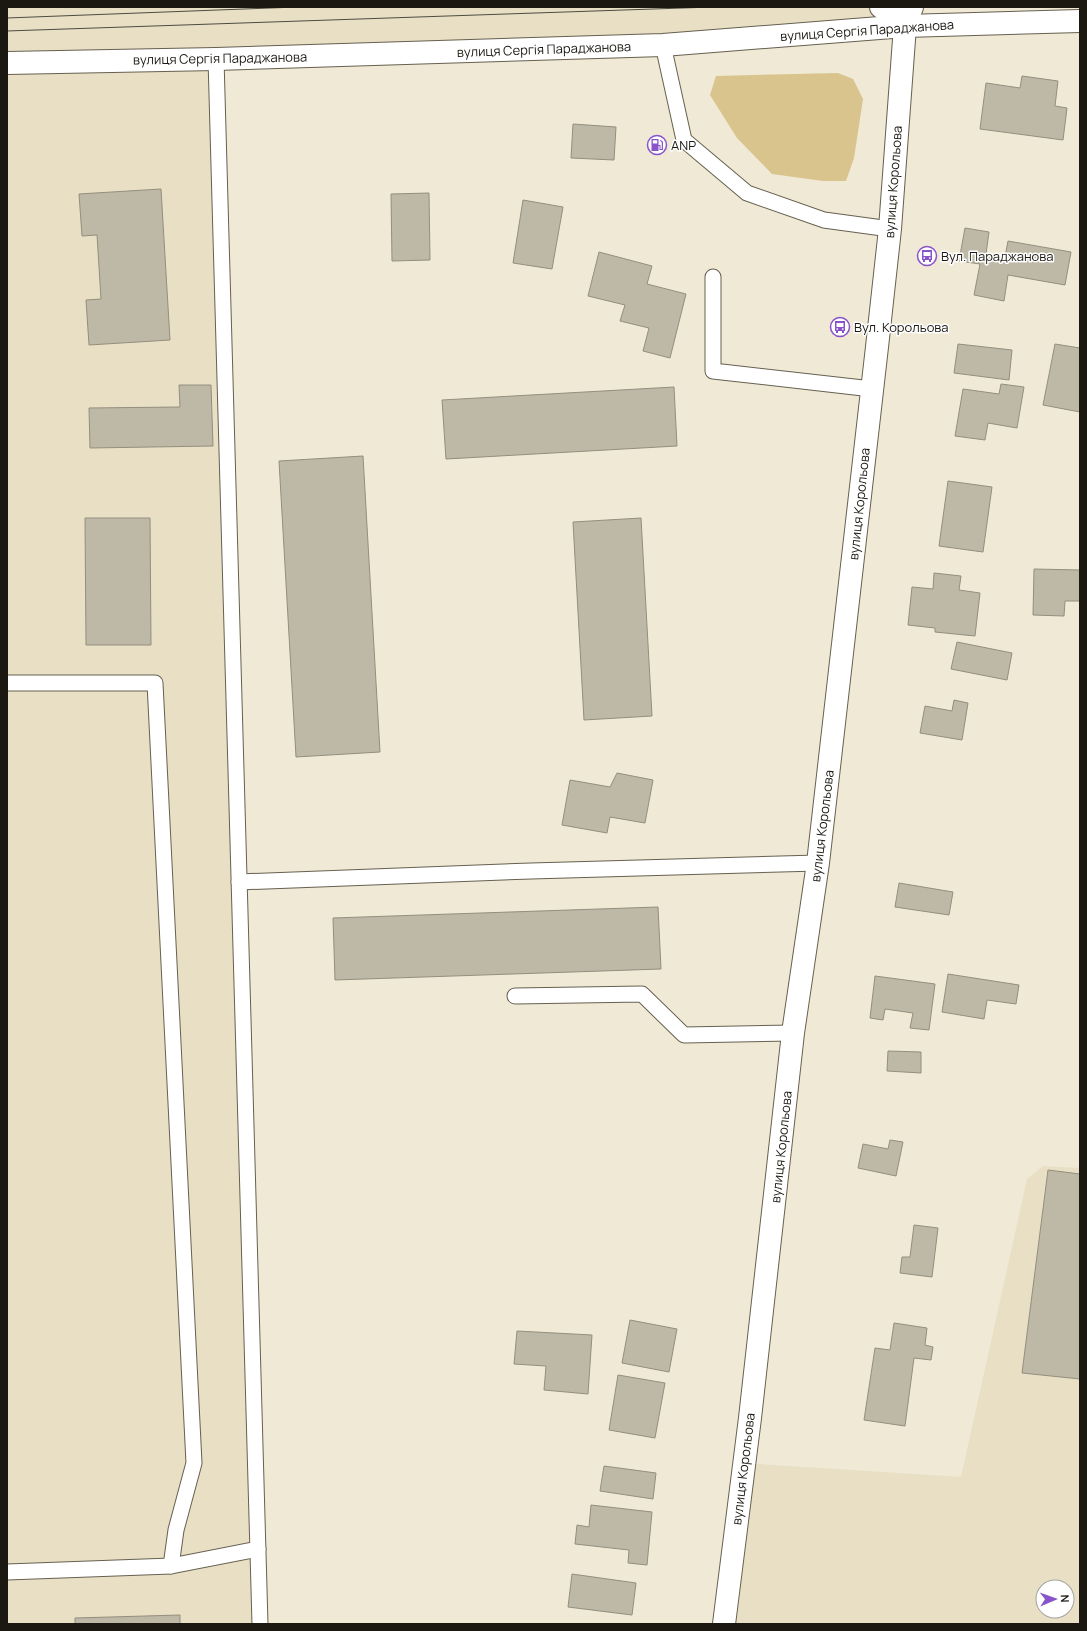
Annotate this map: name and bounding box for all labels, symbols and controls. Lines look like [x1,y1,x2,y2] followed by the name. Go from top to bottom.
[779,15,955,45] street label: вулиця Сергія Параджанова
[457,37,631,61] street label: вулиця Сергія Параджанова
[133,47,307,69] street label: вулиця Сергія Параджанова
[880,125,906,239] street label: вулиця Корольова
[646,134,668,156] fuel station icon: ANP
[671,136,696,154] place label: ANP
[916,245,938,267] bus stop icon: Вул. Параджанова
[941,247,1053,265] place label: Вул. Параджанова
[829,316,851,338] bus stop icon: Вул. Корольова
[854,318,949,336] place label: Вул. Корольова
[844,447,874,561] street label: вулиця Корольова
[806,769,838,883] street label: вулиця Корольова
[766,1090,796,1204] street label: вулиця Корольова
[727,1412,759,1526] street label: вулиця Корольова
[1035,1579,1075,1619] north arrow
[1058,1594,1073,1603] text: N

